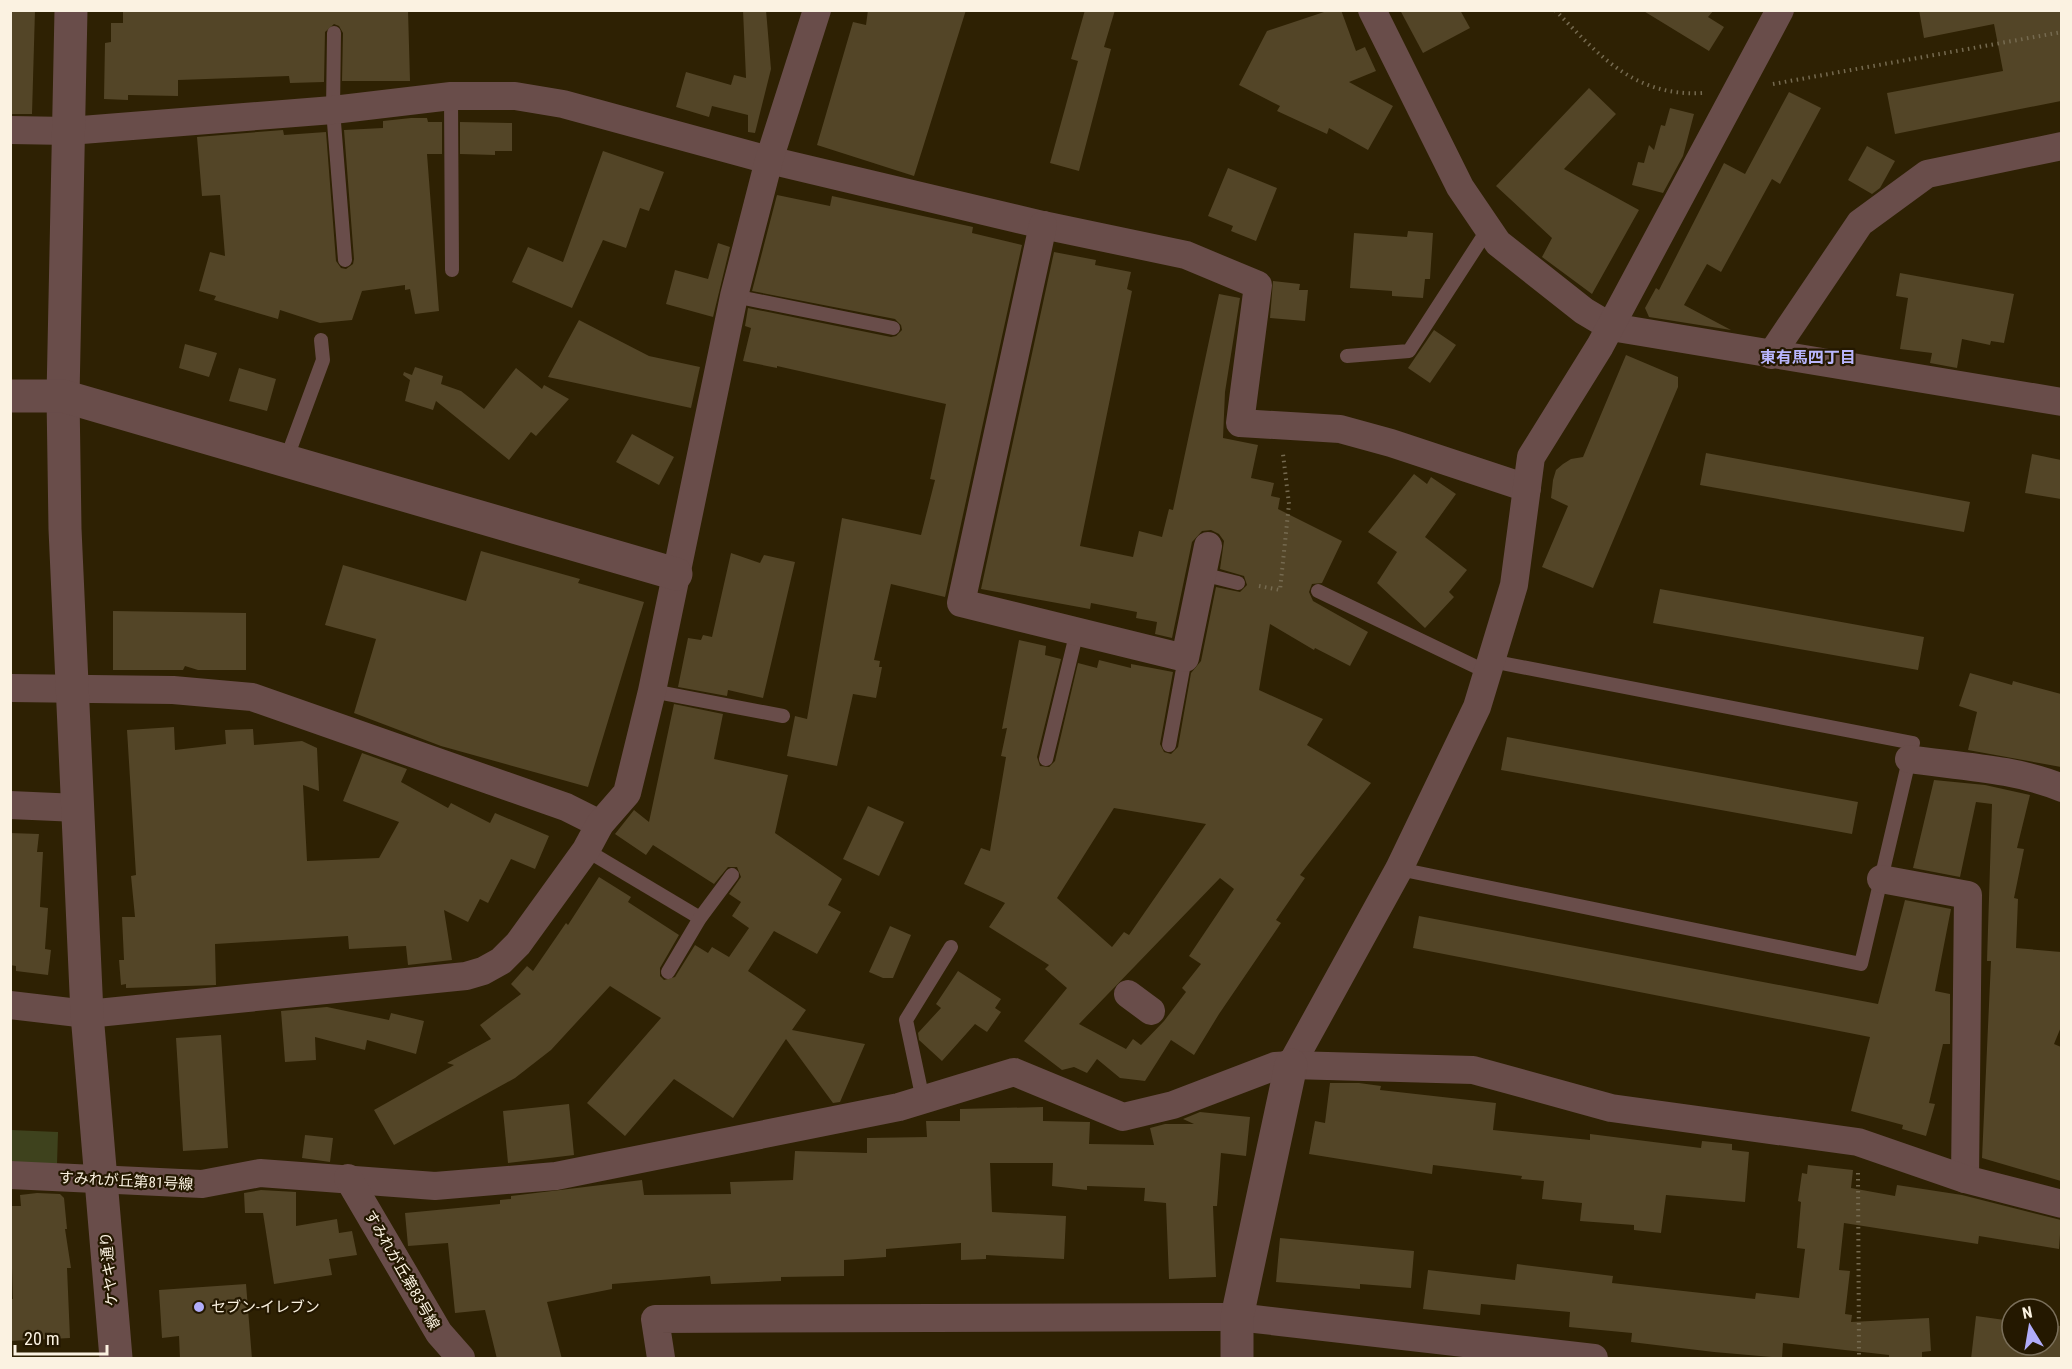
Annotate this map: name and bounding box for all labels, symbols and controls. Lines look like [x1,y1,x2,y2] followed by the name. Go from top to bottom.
[1760,348,1856,367] district label: 東有馬四丁目
[58,1168,194,1194] street label: すみれが丘第81号線
[361,1207,443,1333] street label: すみれが丘第83号線
[97,1231,121,1307] street label: ケヤキ通り
[2000,1297,2060,1357] north arrow
[211,1298,320,1316] place label: セブン-イレブン
[192,1300,206,1314] marker: セブン-イレブン
[2021,1303,2034,1323] text: N
[15,1318,106,1356] scale bar
[24,1328,59,1349] text: 20 m

